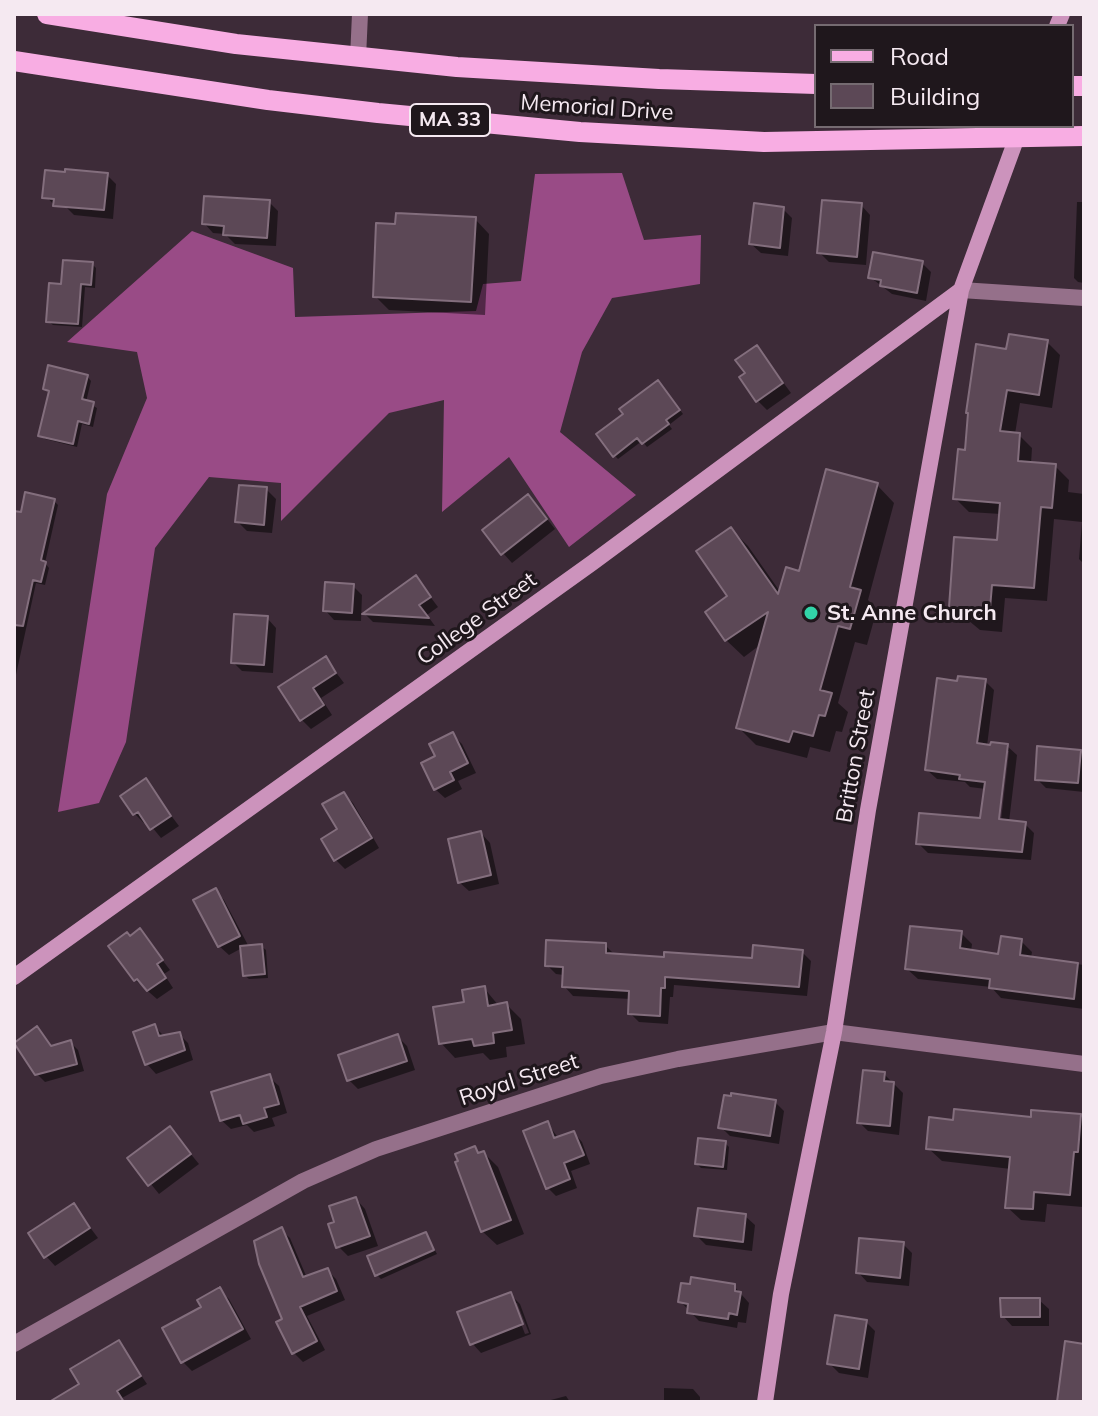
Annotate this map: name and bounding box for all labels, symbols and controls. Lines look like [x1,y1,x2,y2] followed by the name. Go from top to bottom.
[814,24,1074,128] legend
[890,41,949,71] text: Road
[890,81,980,111] text: Building
[520,89,674,127] street label: Memorial Drive
[410,104,490,136] road number: MA 33
[412,567,542,671] street label: College Street
[827,600,997,626] place label: St. Anne Church
[802,604,820,622] marker: St. Anne Church
[831,687,881,825] street label: Britton Street
[456,1048,582,1112] street label: Royal Street

